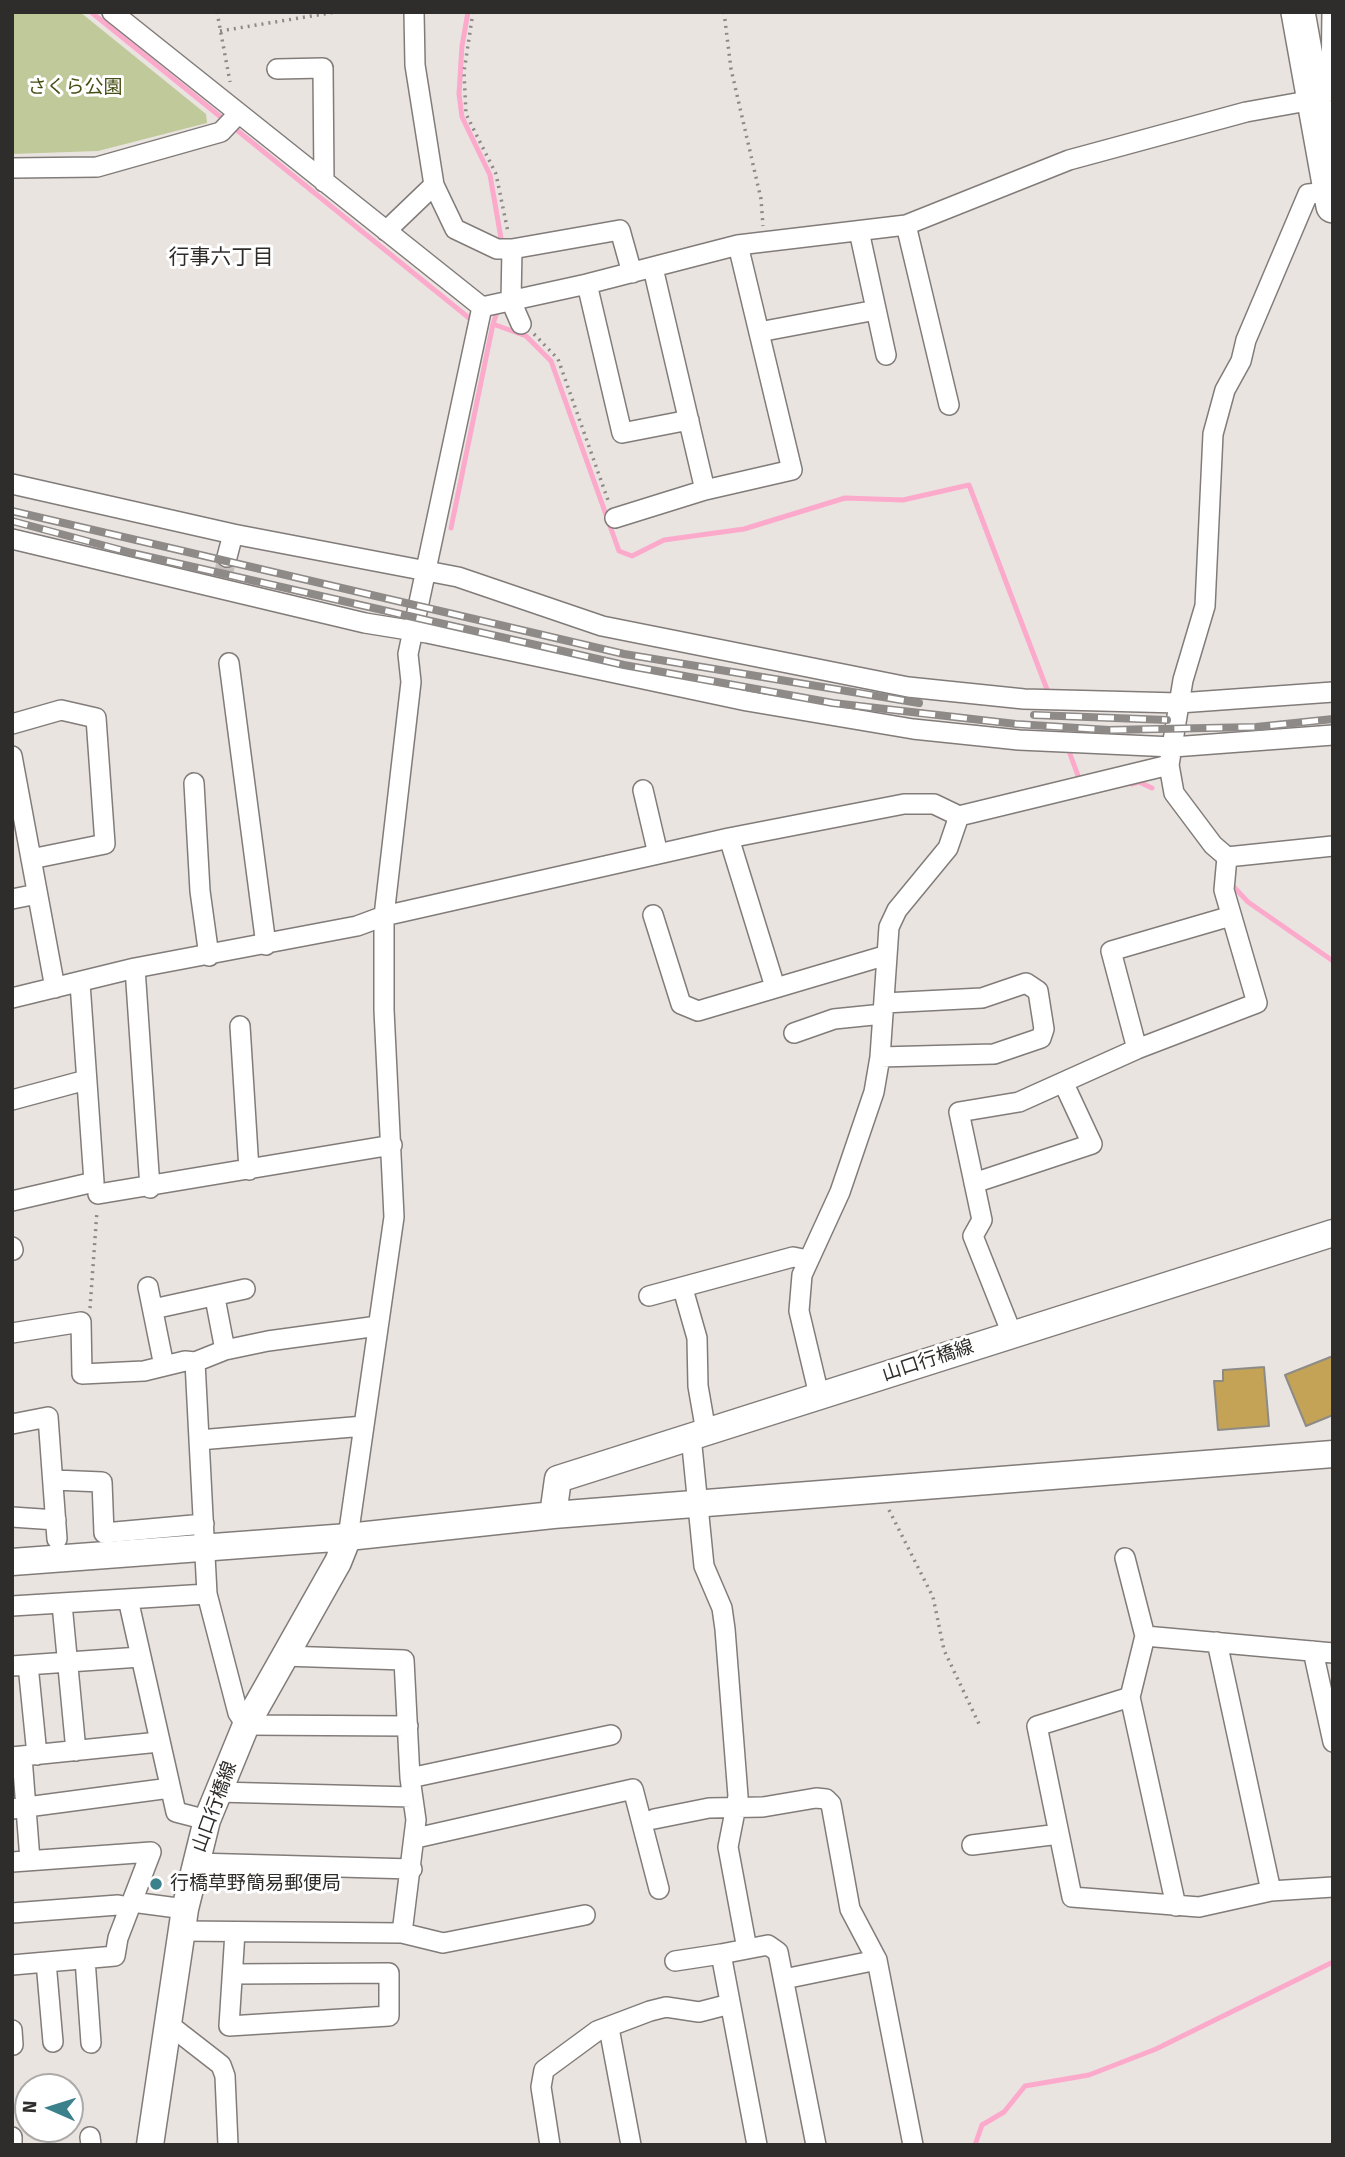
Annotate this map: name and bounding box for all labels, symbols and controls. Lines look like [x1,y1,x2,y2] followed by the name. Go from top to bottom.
[28,77,122,99] park label: さくら公園
[169,245,273,271] district label: 行事六丁目
[879,1335,977,1387] street label: 山口行橋線
[188,1758,242,1856] street label: 山口行橋線
[170,1873,341,1895] place label: 行橋草野簡易郵便局
[148,1876,164,1892] marker: 行橋草野簡易郵便局
[14,2073,84,2143] north arrow
[18,2100,41,2114] text: N

